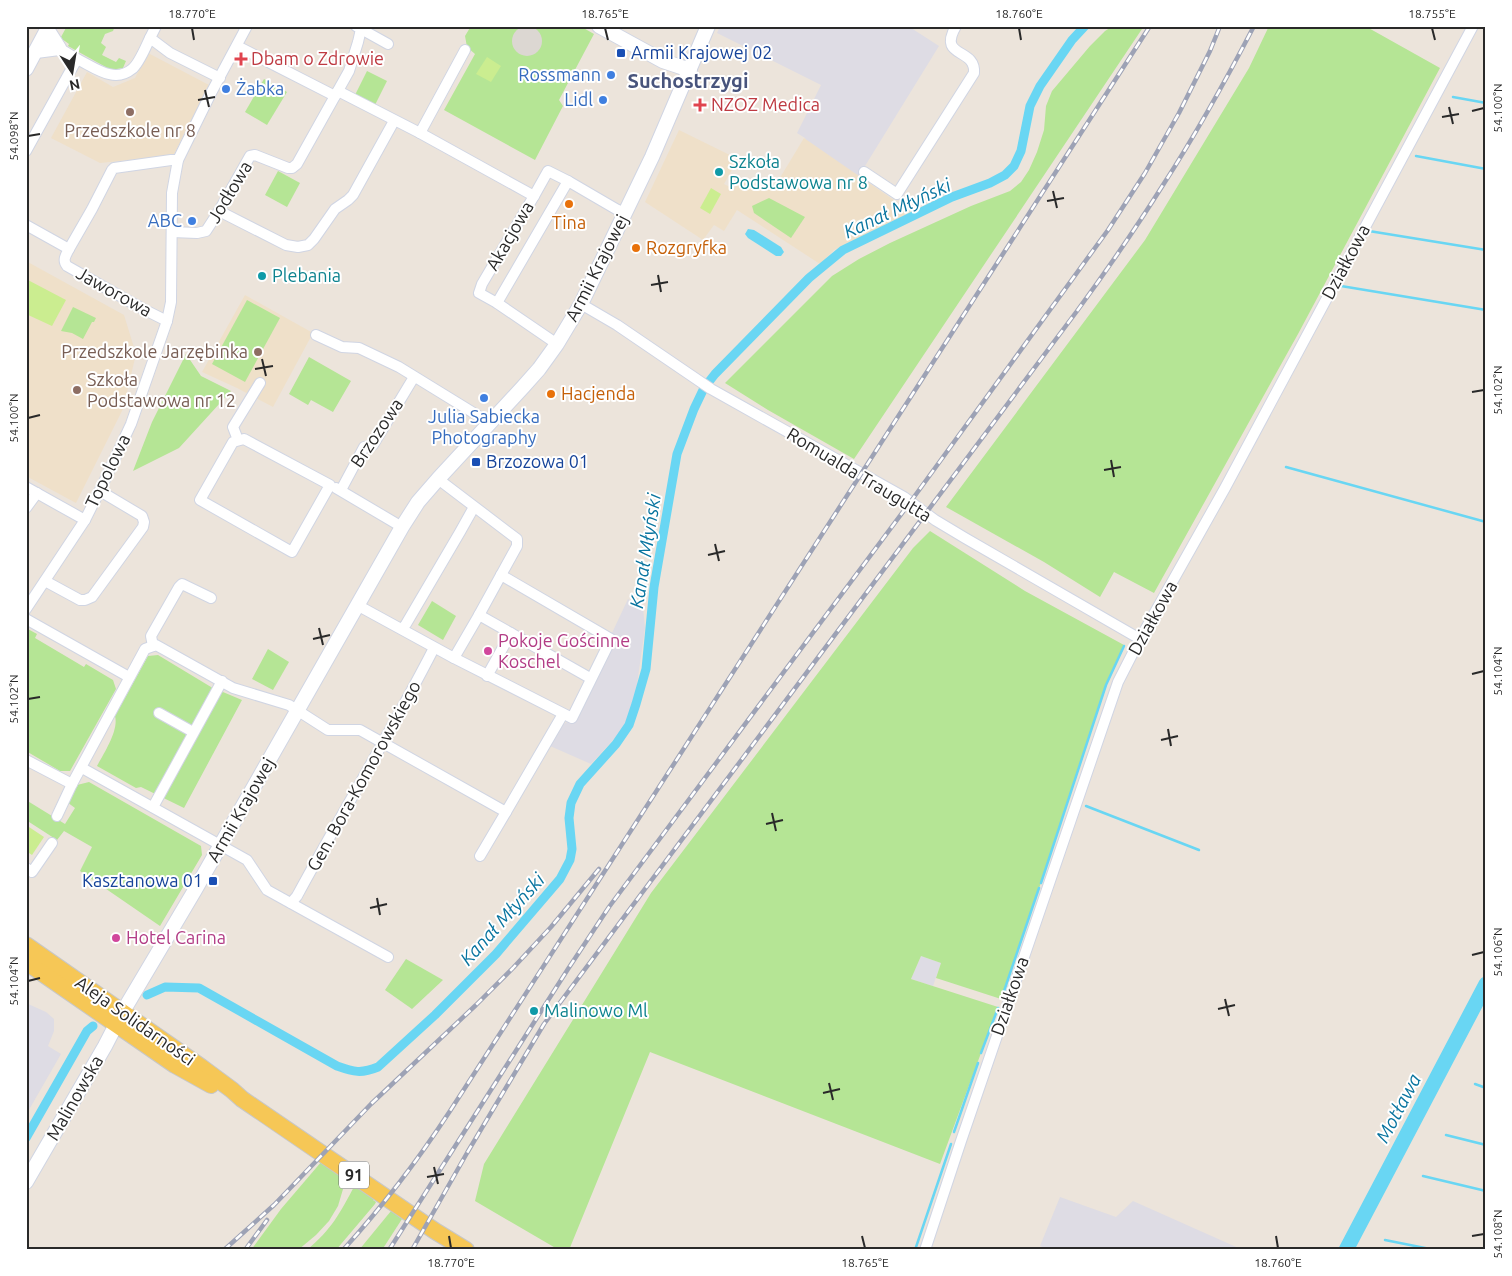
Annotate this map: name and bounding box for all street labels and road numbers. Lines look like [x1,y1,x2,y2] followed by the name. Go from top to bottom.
[203,157,255,226] street label: Jodłowa
[481,197,537,274] street label: Akacjowa
[561,211,632,324] street label: Armii Krajowej
[1317,221,1373,302] street label: Działkowa
[73,262,156,320] street label: Jaworowa
[346,394,406,471] street label: Brzozowa
[784,423,935,525] street label: Romualda Traugutta
[81,431,133,511] street label: Topolowa
[1124,577,1181,658] street label: Działkowa
[302,677,424,874] street label: Gen. Bora-Komorowskiego
[202,754,278,865] street label: Armii Krajowej
[986,954,1032,1038] street label: Działkowa
[72,972,199,1069] street label: Aleja Solidarności
[42,1051,107,1144] street label: Malinowska
[339,1162,369,1188] road number: 91

